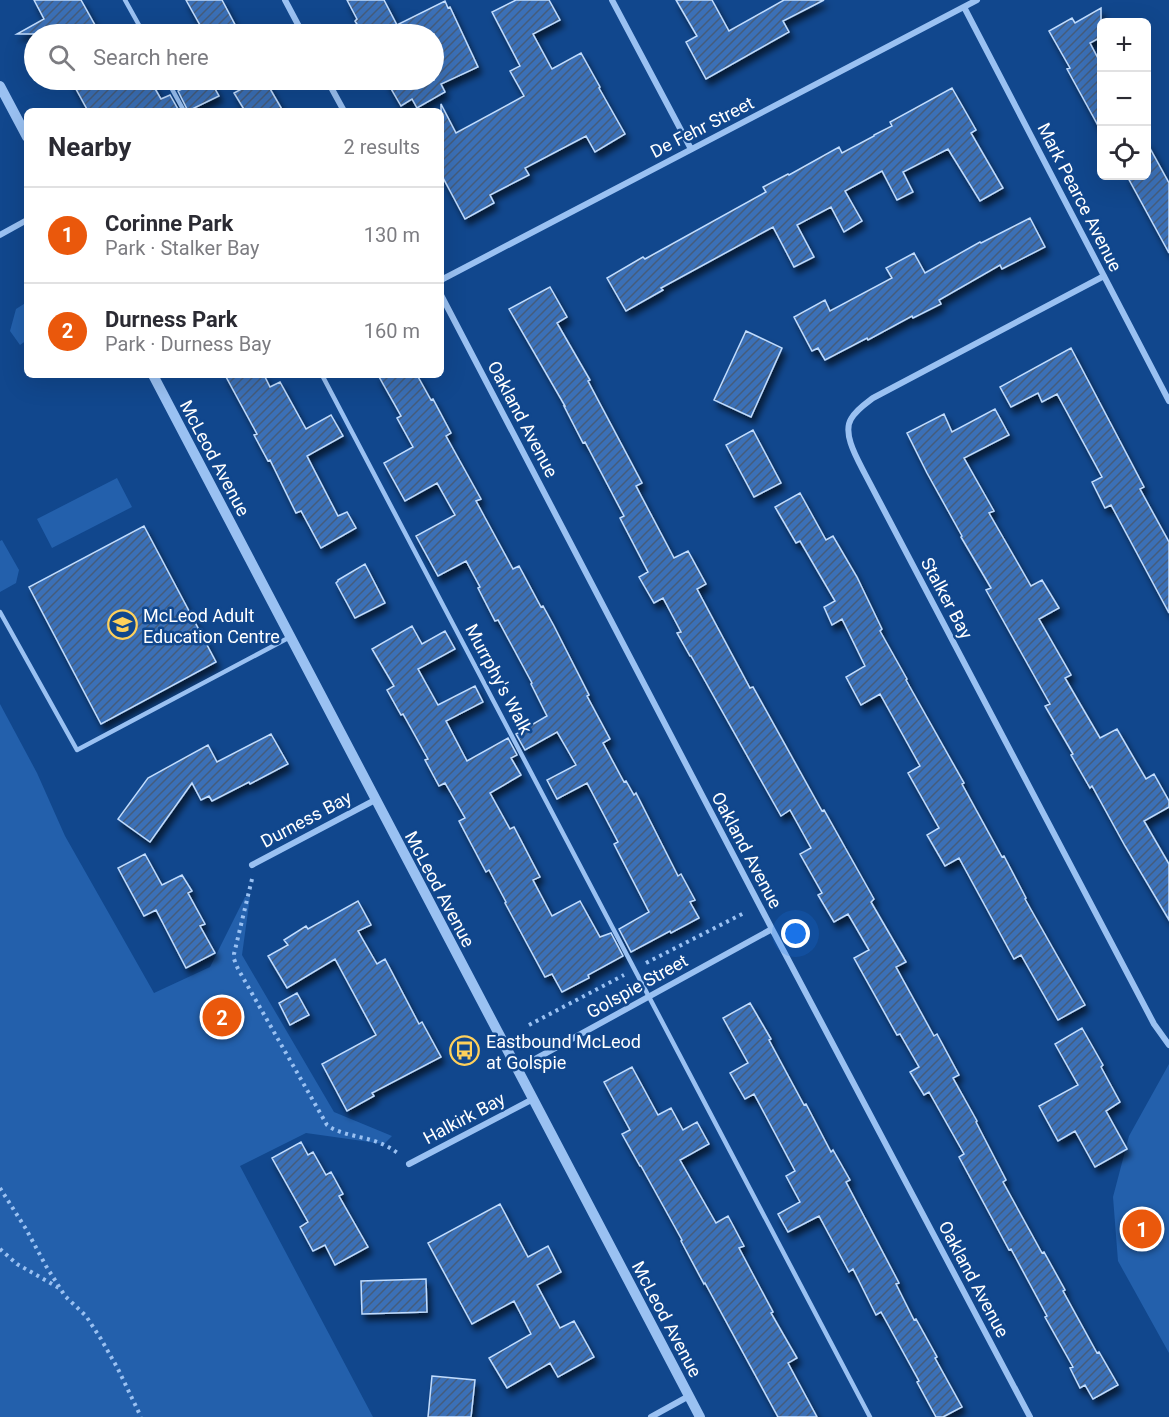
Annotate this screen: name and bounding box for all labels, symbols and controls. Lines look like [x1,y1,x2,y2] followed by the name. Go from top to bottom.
[1097,18,1151,180] map controls
[1097,18,1151,72] button: +
[24,24,444,90] search box
[45,41,78,74] icon: search
[93,45,209,70] text: Search here
[1097,72,1151,126] button: −
[647,92,757,162] street label: De Fehr Street
[1033,119,1127,275] street label: Mark Pearce Avenue
[1097,126,1151,180] button: locate
[48,132,131,162] text: Nearby
[344,135,420,159] text: 2 results
[105,211,233,236] text: Corinne Park
[62,223,73,247] text: 1
[364,223,420,247] text: 130 m
[105,236,260,260] text: Park · Stalker Bay
[105,307,238,332] text: Durness Park
[62,319,73,343] text: 2
[364,319,420,343] text: 160 m
[105,332,271,356] text: Park · Durness Bay
[483,357,563,481] street label: Oakland Avenue
[176,397,254,519] street label: McLeod Avenue
[917,554,977,643] street label: Stalker Bay
[143,605,280,647] place label: McLeod Adult Education Centre
[106,609,138,641] school or university icon: McLeod Adult Education Centre
[461,620,537,738] street label: Murrphy's Walk
[257,786,355,852] street label: Durness Bay
[707,788,787,912] street label: Oakland Avenue
[401,828,479,950] street label: McLeod Avenue
[781,919,810,948] your location
[583,950,691,1022] street label: Golspie Street
[202,994,242,1040] pin: 2
[486,1031,641,1073] place label: Eastbound McLeod at Golspie
[449,1035,481,1067] bus stop icon: Eastbound McLeod at Golspie
[420,1087,509,1148] street label: Halkirk Bay
[1122,1206,1162,1252] pin: 1
[934,1217,1014,1341] street label: Oakland Avenue
[628,1258,706,1380] street label: McLeod Avenue

